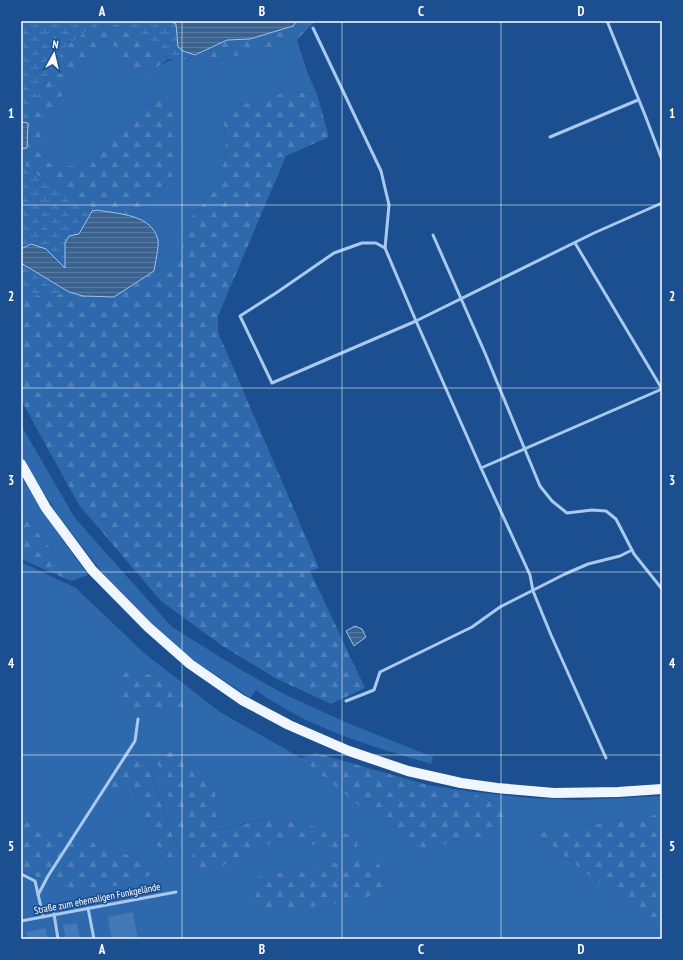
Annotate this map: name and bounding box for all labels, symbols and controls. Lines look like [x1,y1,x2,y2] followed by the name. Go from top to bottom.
[98,3,106,20] text: A
[259,3,265,20] text: B
[418,3,424,20] text: C
[578,3,585,20] text: D
[34,34,74,74] north arrow
[51,37,59,51] text: N
[8,105,14,122] text: 1
[669,105,675,122] text: 1
[8,288,14,305] text: 2
[669,288,675,305] text: 2
[8,472,14,489] text: 3
[669,472,675,489] text: 3
[8,655,15,672] text: 4
[669,655,676,672] text: 4
[8,838,14,855] text: 5
[669,838,675,855] text: 5
[33,880,161,917] street label: Straße zum ehemaligen Funkgelände
[98,941,106,958] text: A
[259,941,265,958] text: B
[418,941,424,958] text: C
[578,941,585,958] text: D

